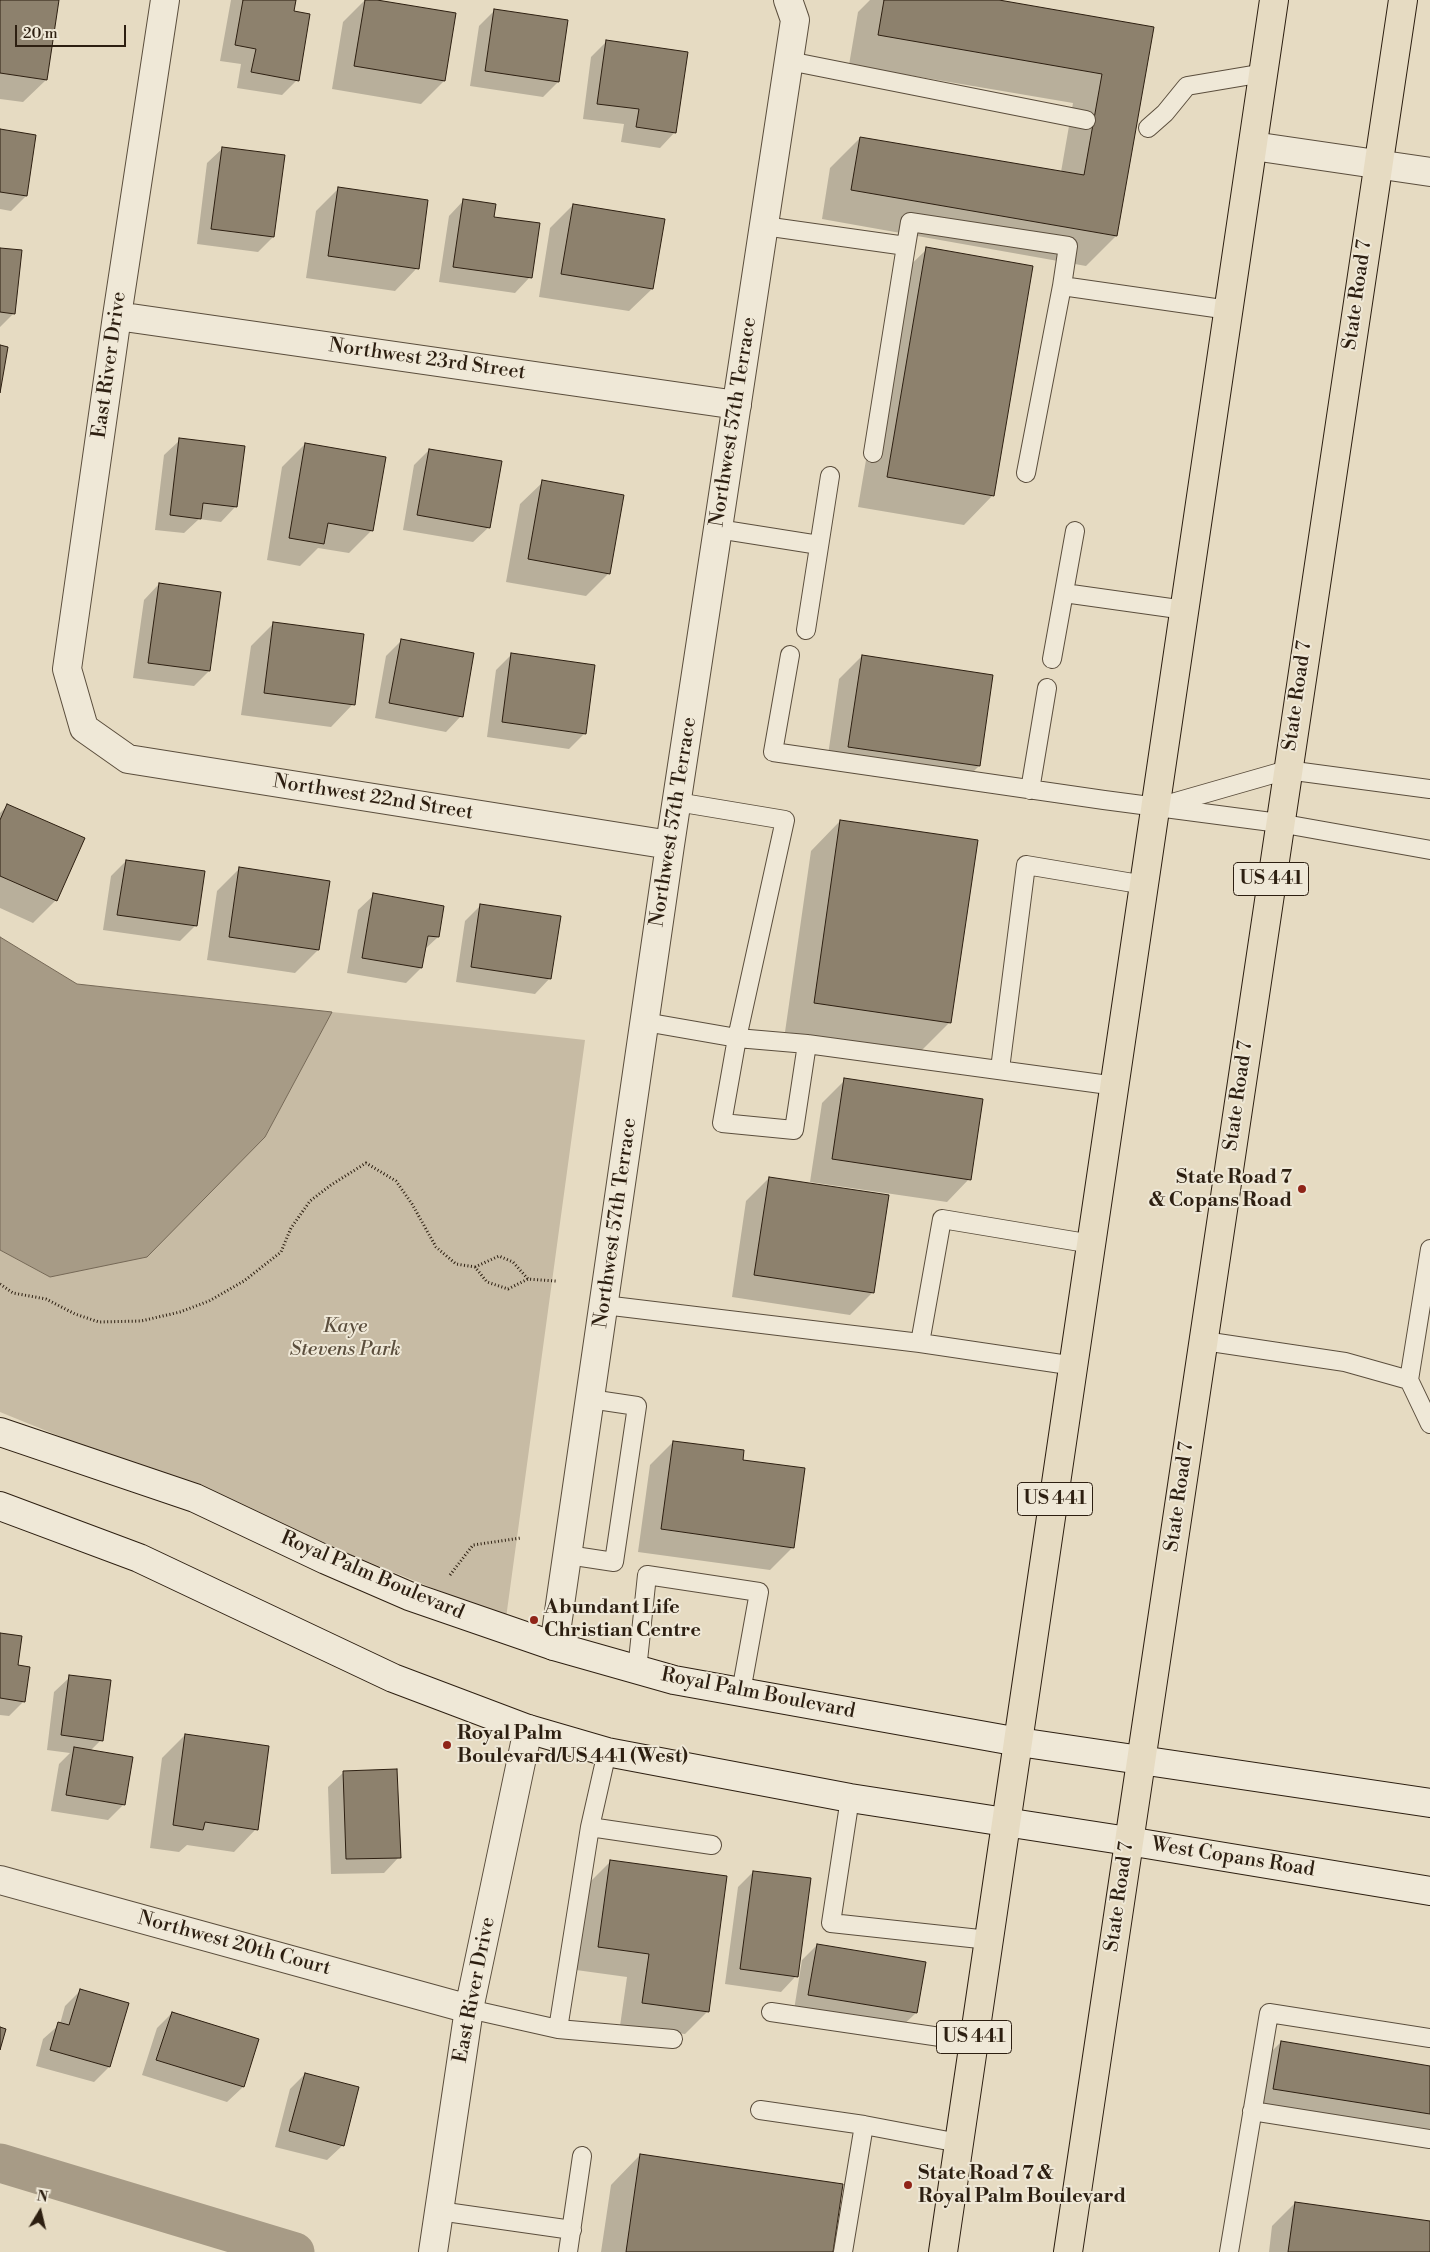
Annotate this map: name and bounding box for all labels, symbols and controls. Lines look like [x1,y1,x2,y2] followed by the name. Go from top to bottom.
[18,15,129,47] scale bar
[23,24,58,43] text: 20 m
[1338,239,1378,351] street label: State Road 7
[88,290,132,440] street label: East River Drive
[706,315,762,529] street label: Northwest 57th Terrace
[327,334,527,386] street label: Northwest 23rd Street
[1278,640,1318,752] street label: State Road 7
[646,715,702,929] street label: Northwest 57th Terrace
[271,770,475,826] street label: Northwest 22nd Street
[1234,862,1308,896] road number: US 441
[1219,1040,1259,1152] street label: State Road 7
[589,1116,643,1330] street label: Northwest 57th Terrace
[1149,1166,1292,1213] place label: State Road 7 & Copans Road
[1296,1183,1308,1195] marker: State Road 7 & Copans Road
[290,1315,400,1362] park label: Kaye Stevens Park
[1160,1441,1200,1553] street label: State Road 7
[1018,1482,1092,1516] road number: US 441
[277,1526,467,1626] street label: Royal Palm Boulevard
[544,1596,701,1643] place label: Abundant Life Christian Centre
[528,1614,540,1626] marker: Abundant Life Christian Centre
[659,1663,857,1725] street label: Royal Palm Boulevard
[457,1722,688,1769] place label: Royal Palm Boulevard/US 441 (West)
[441,1739,453,1751] marker: Royal Palm Boulevard/US 441 (West)
[1150,1833,1316,1883] street label: West Copans Road
[1100,1841,1140,1953] street label: State Road 7
[135,1907,333,1981] street label: Northwest 20th Court
[449,1915,501,2065] street label: East River Drive
[936,2020,1012,2054] road number: US 441
[918,2162,1126,2209] place label: State Road 7 & Royal Palm Boulevard
[902,2179,914,2191] marker: State Road 7 & Royal Palm Boulevard
[15,2187,65,2237] north arrow
[35,2187,49,2207] text: N

